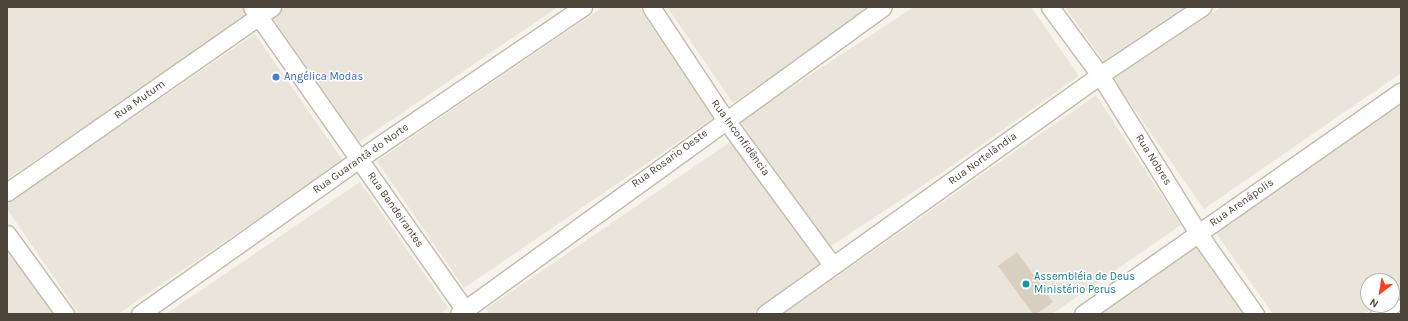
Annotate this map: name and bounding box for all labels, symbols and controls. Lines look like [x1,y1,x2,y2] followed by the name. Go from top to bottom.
[284,70,363,84] place label: Angélica Modas
[271,72,281,82] marker: Angélica Modas
[112,78,168,122] street label: Rua Mutum
[708,97,772,179] street label: Rua Inconfidência
[311,121,411,197] street label: Rua Guarantã do Norte
[629,127,711,191] street label: Rua Rosario Oeste
[946,130,1020,188] street label: Rua Nortelândia
[1132,132,1174,188] street label: Rua Nobres
[364,170,426,250] street label: Rua Bandeirantes
[1207,176,1277,230] street label: Rua Arenápolis
[1034,271,1135,297] place label: Assembléia de Deus Ministério Perus
[1360,273,1400,313] north arrow
[1021,279,1031,289] marker: Assembléia de Deus Ministério Perus
[1367,295,1381,310] text: N

